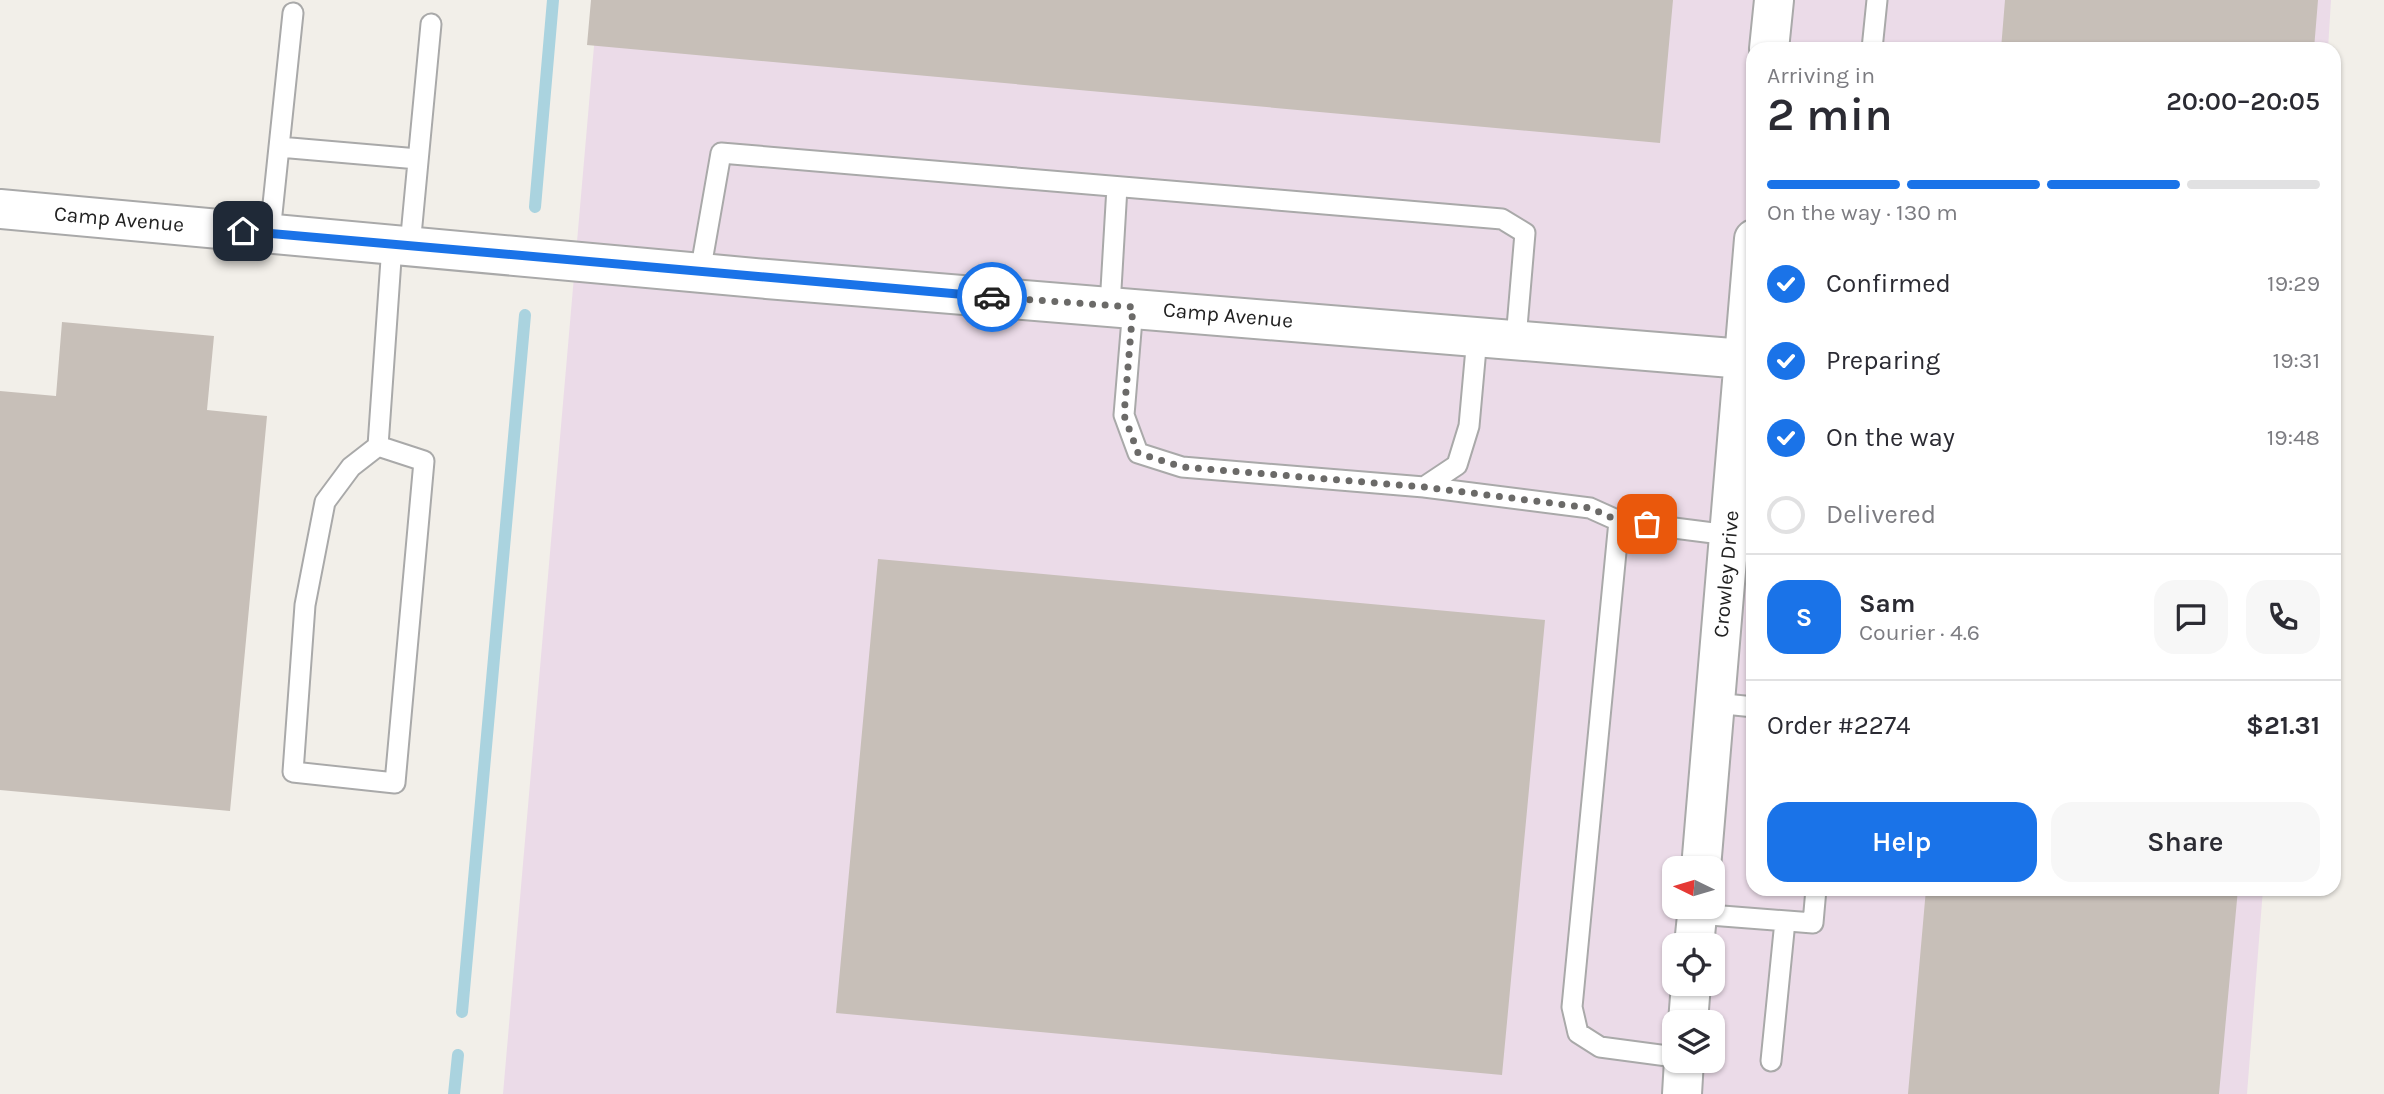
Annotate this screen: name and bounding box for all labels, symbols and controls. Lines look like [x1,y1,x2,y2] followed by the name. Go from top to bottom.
[1767,62,1875,89] text: Arriving in
[2166,86,2320,117] text: 20:00–20:05
[1767,88,1893,142] text: 2 min
[1767,199,1958,226] text: On the way · 130 m
[53,201,185,237] street label: Camp Avenue
[213,201,273,261] pin
[224,212,262,250] icon: home
[957,262,1027,332] courier
[1767,265,1805,303] icon: check
[1826,268,1951,299] text: Confirmed
[2267,270,2320,297] text: 19:29
[973,278,1011,316] icon: car
[1162,297,1294,333] street label: Camp Avenue
[1767,342,1805,380] icon: check
[1826,345,1940,376] text: Preparing
[2273,347,2320,374] text: 19:31
[1767,419,1805,457] icon: check
[1826,422,1955,453] text: On the way
[2267,424,2320,451] text: 19:48
[1617,494,1677,554] pin
[1826,499,1936,530] text: Delivered
[1628,505,1666,543] icon: bag
[1708,509,1744,639] street label: Crowley Drive
[2154,580,2228,654] button: chat
[2246,580,2320,654] button: phone
[1859,588,1915,619] text: Sam
[1796,602,1812,633] text: S
[1859,619,1980,646] text: Courier · 4.6
[1767,710,1911,741] text: Order #2274
[2246,710,2320,741] text: $21.31
[1767,802,2037,882] button: Help
[2051,802,2320,882] button: Share
[1662,856,1726,919] north arrow
[1662,856,1725,1073] map controls
[1662,933,1725,996] button: locate
[1662,1010,1725,1073] button: layers

